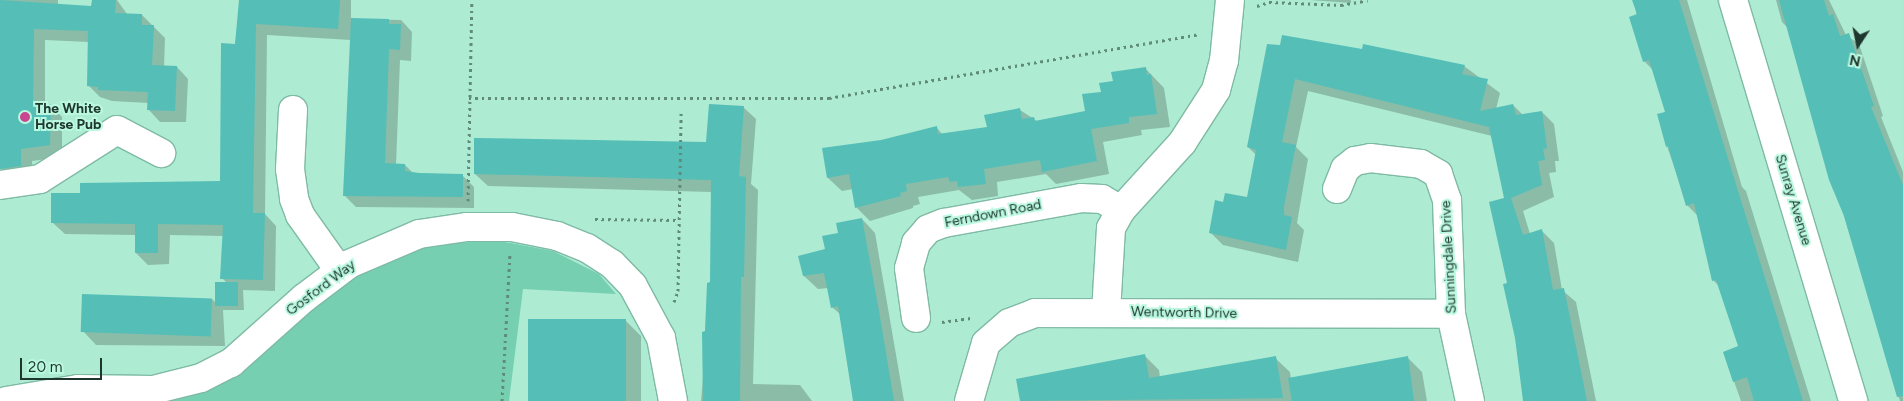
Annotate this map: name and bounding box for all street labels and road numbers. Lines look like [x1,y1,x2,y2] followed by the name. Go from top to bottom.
[1771,153,1815,247] street label: Sunray Avenue
[943,196,1043,232] street label: Ferndown Road
[1438,200,1460,314] street label: Sunningdale Drive
[283,257,359,319] street label: Gosford Way
[1131,304,1237,322] street label: Wentworth Drive

